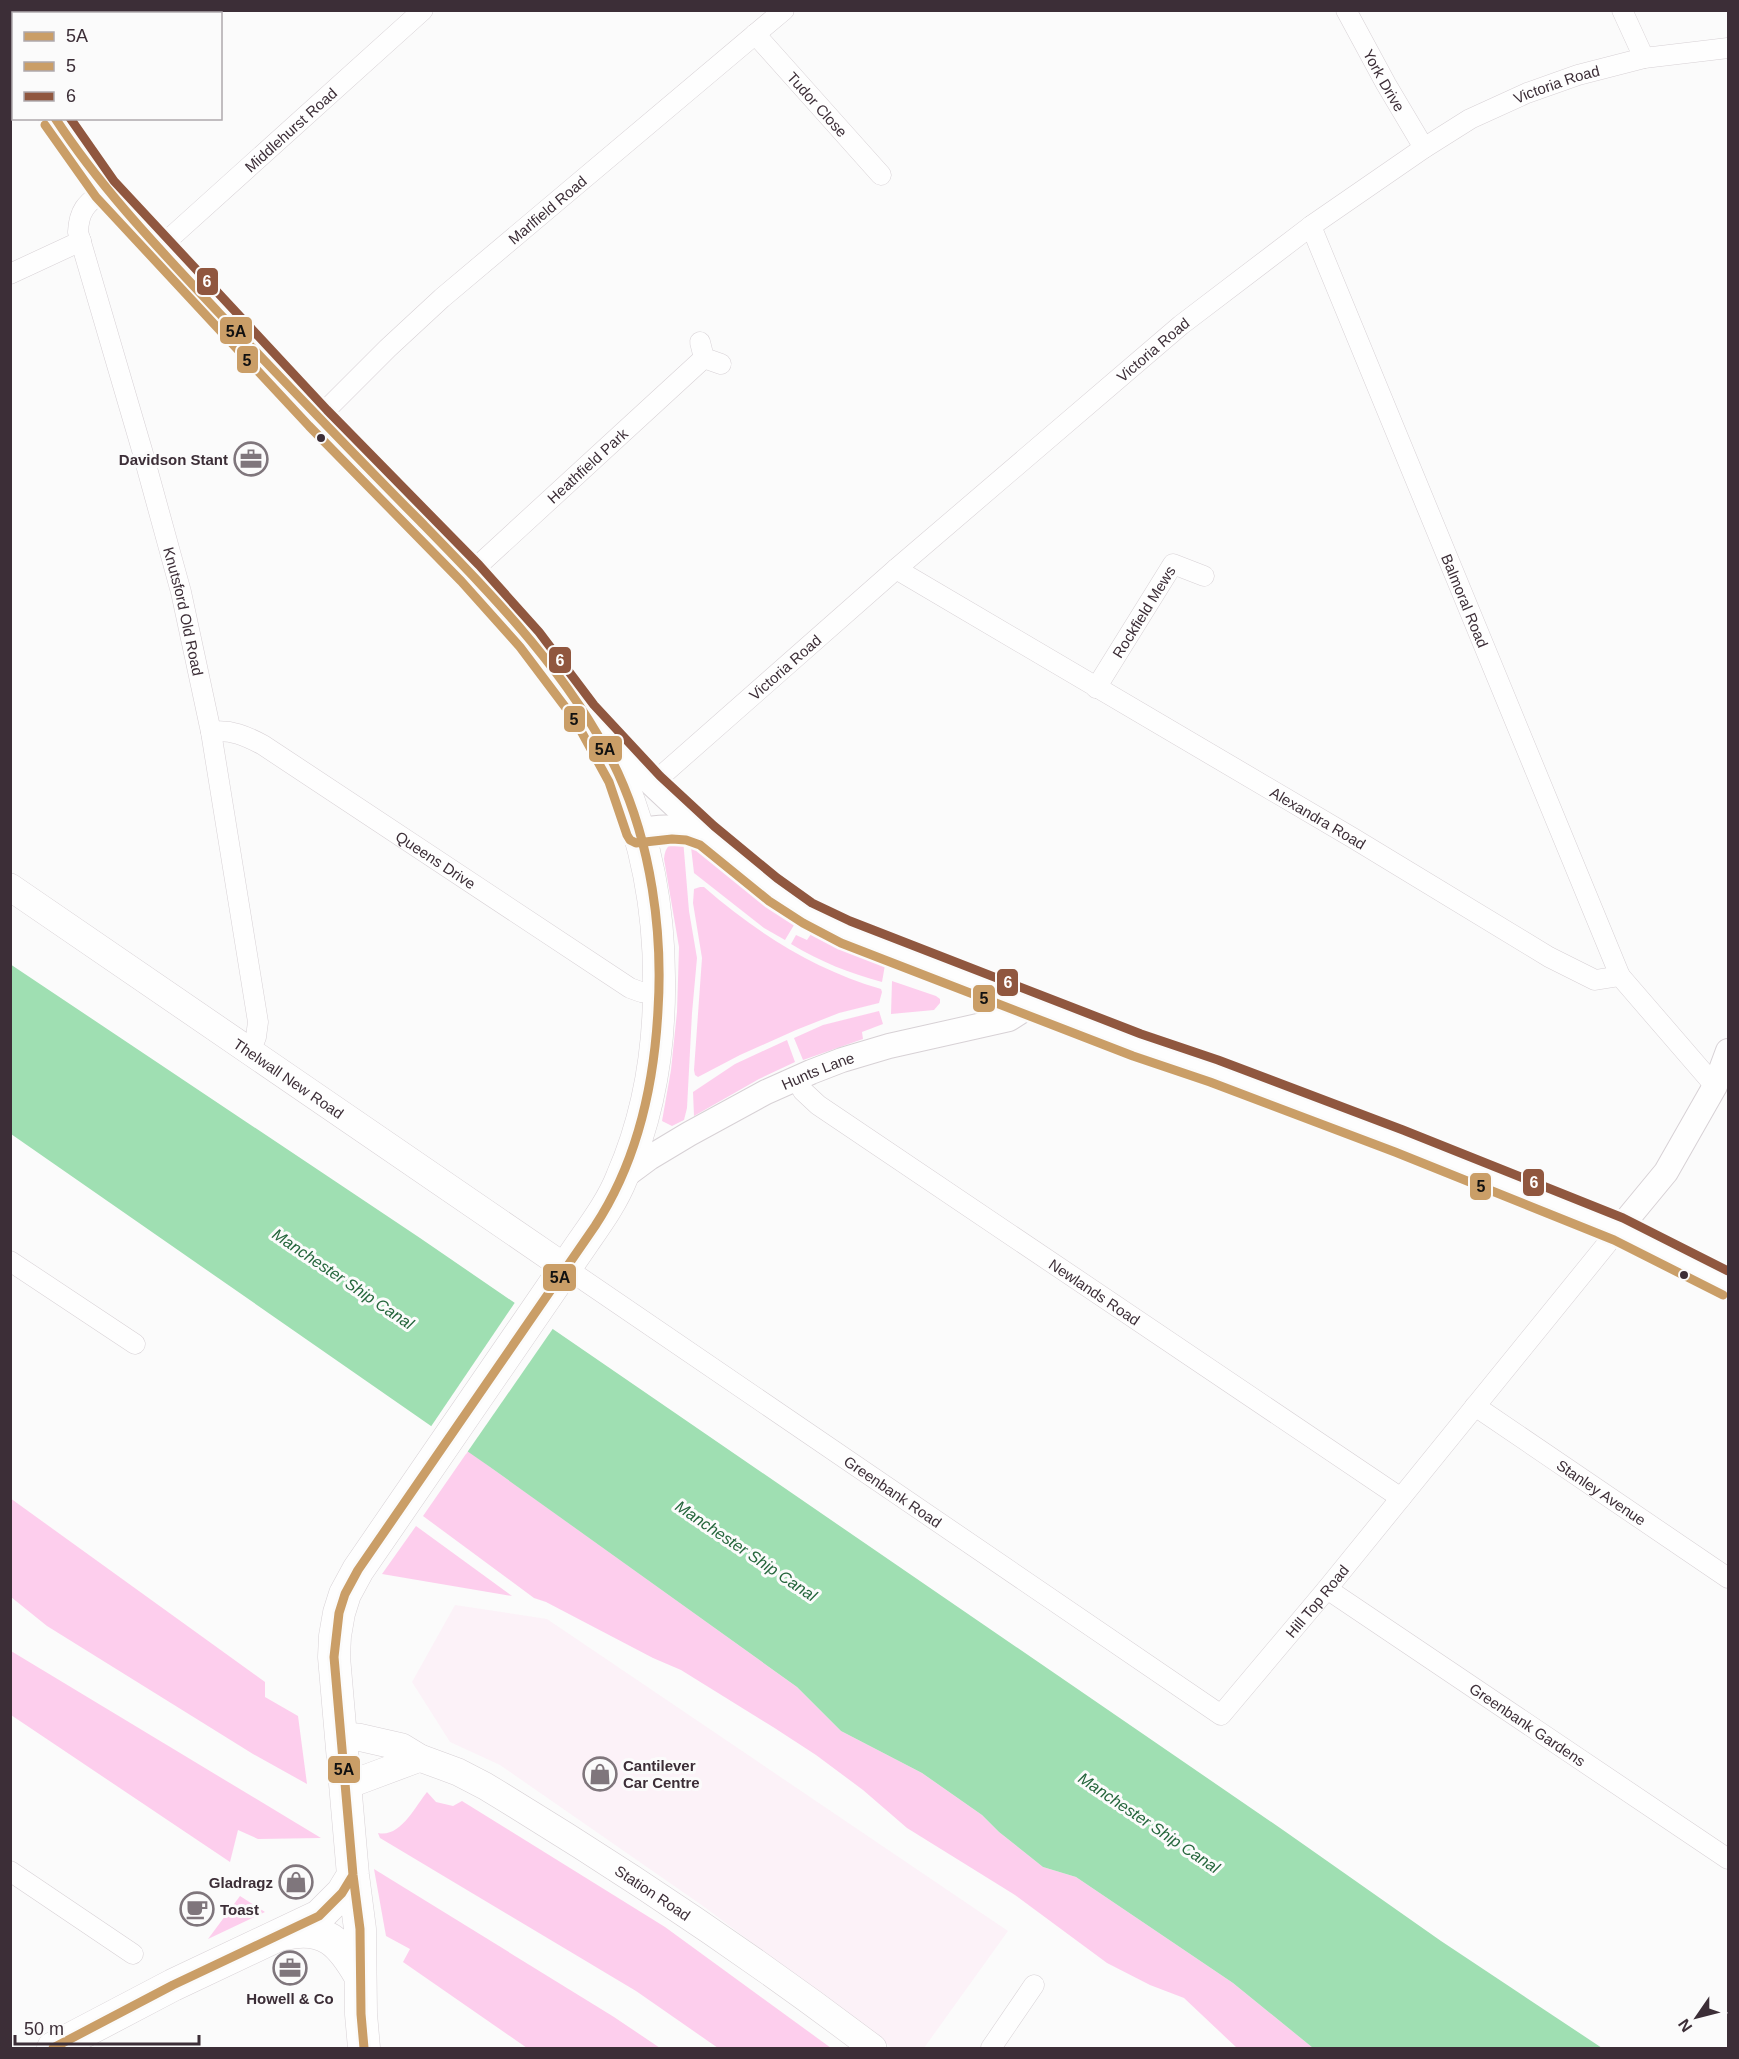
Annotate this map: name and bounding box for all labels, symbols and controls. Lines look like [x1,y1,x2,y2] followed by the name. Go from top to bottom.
[12,12,222,120] legend
[66,26,88,46] text: 5A
[1360,46,1409,114] street label: York Drive
[66,56,76,76] text: 5
[1511,61,1601,107] street label: Victoria Road
[784,68,851,140] street label: Tudor Close
[241,84,340,175] street label: Middlehurst Road
[66,86,76,106] text: 6
[505,172,590,247] street label: Marlfield Road
[196,267,219,296] line badge: 6
[203,273,212,290] text: 6
[1113,314,1192,385] street label: Victoria Road
[219,316,253,345] line badge: 5A
[226,323,247,340] text: 5A
[236,345,259,374] line badge: 5
[243,352,252,369] text: 5
[544,424,631,506] street label: Heathfield Park
[315,432,327,444] unlabelled marker
[233,441,269,477] office icon: Davidson Stant
[119,451,228,468] place label: Davidson Stant
[160,545,207,677] street label: Knutsford Old Road
[1439,551,1492,650] street label: Balmoral Road
[1109,562,1178,661] street label: Rockfield Mews
[745,631,824,703] street label: Victoria Road
[548,646,572,674] line badge: 6
[556,652,565,669] text: 6
[563,705,586,733] line badge: 5
[570,711,579,728] text: 5
[588,735,623,763] line badge: 5A
[595,741,616,758] text: 5A
[1268,783,1369,852] street label: Alexandra Road
[393,827,479,892] street label: Queens Drive
[996,968,1019,997] line badge: 6
[1004,974,1013,991] text: 6
[972,984,996,1013] line badge: 5
[980,990,989,1007] text: 5
[231,1034,347,1122] street label: Thelwall New Road
[779,1048,856,1093] street label: Hunts Lane
[1522,1168,1545,1197] line badge: 6
[1469,1172,1492,1201] line badge: 5
[1530,1174,1539,1191] text: 6
[1477,1178,1486,1195] text: 5
[269,1225,417,1333] water label: Manchester Ship Canal
[1046,1255,1143,1328] street label: Newlands Road
[542,1263,577,1292] line badge: 5A
[550,1269,571,1286] text: 5A
[1678,1269,1690,1281] unlabelled marker
[841,1452,945,1530] street label: Greenbank Road
[1554,1456,1649,1528] street label: Stanley Avenue
[672,1497,820,1605] water label: Manchester Ship Canal
[1282,1561,1352,1641] street label: Hill Top Road
[1467,1679,1589,1769] street label: Greenbank Gardens
[327,1755,361,1784] line badge: 5A
[582,1756,618,1792] shop icon: Cantilever Car Centre
[623,1757,700,1791] place label: Cantilever Car Centre
[334,1761,355,1778] text: 5A
[1075,1769,1223,1877] water label: Manchester Ship Canal
[612,1861,694,1923] street label: Station Road
[278,1864,314,1900] shop icon: Gladragz
[209,1874,273,1891] place label: Gladragz
[179,1891,215,1927] cafe icon: Toast
[220,1901,259,1918] place label: Toast
[272,1950,308,1986] office icon: Howell & Co
[1667,1987,1727,2047] north arrow
[246,1990,334,2007] place label: Howell & Co
[15,2008,200,2046] scale bar
[1675,2016,1695,2035] text: N
[24,2019,64,2039] text: 50 m

